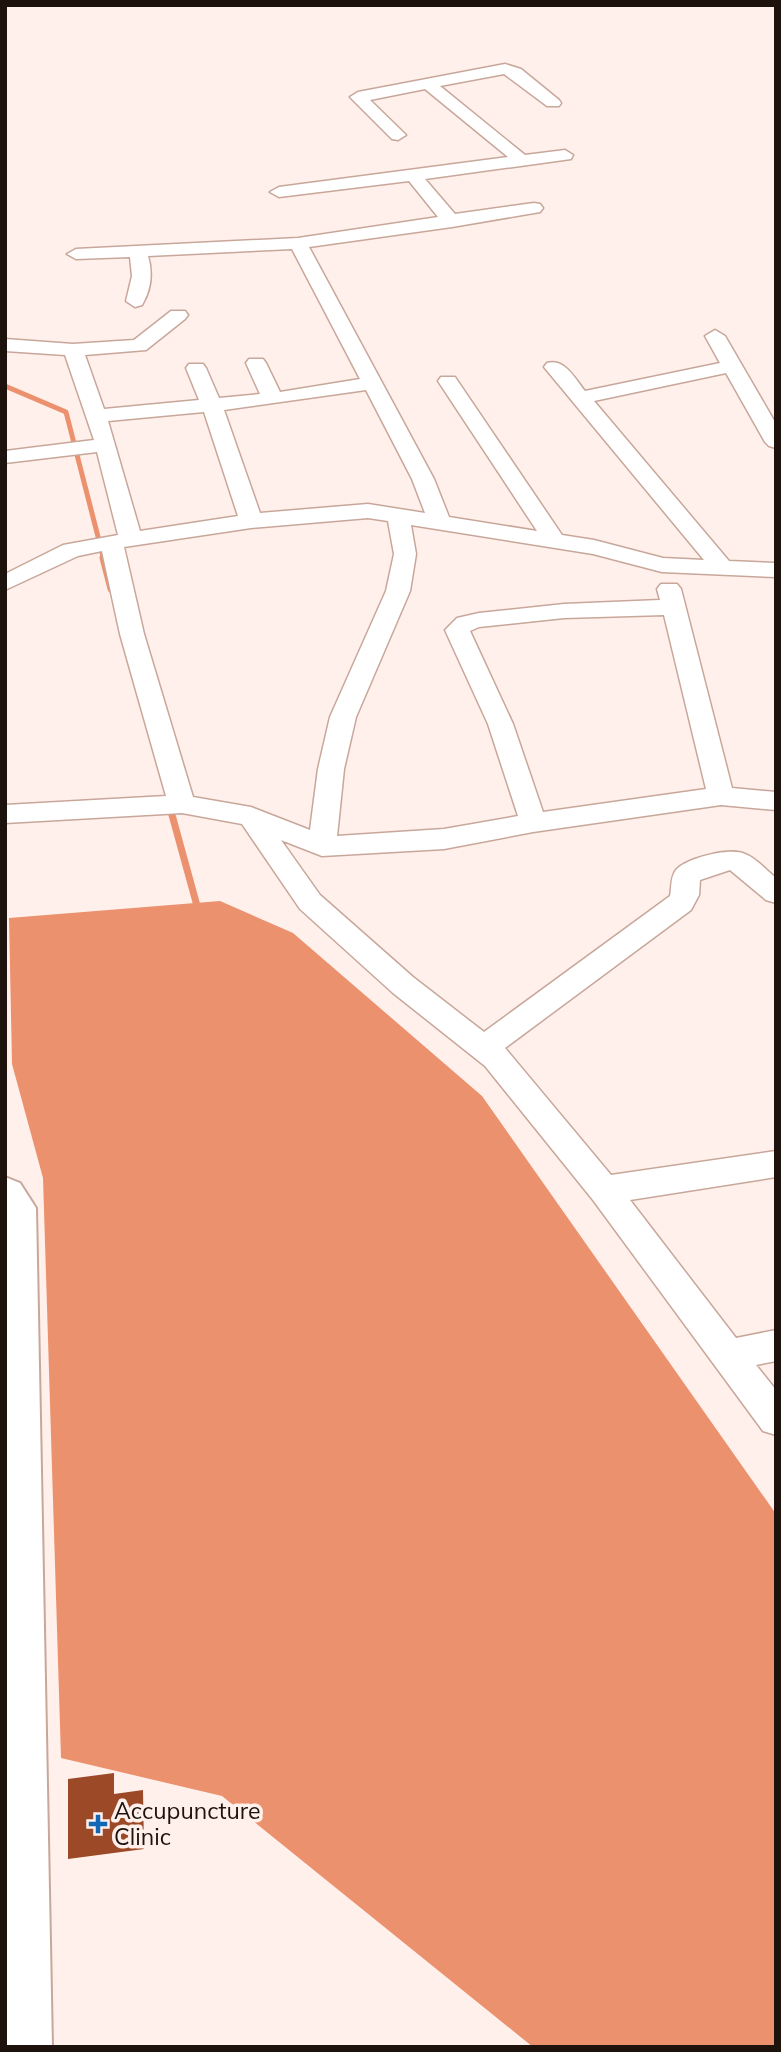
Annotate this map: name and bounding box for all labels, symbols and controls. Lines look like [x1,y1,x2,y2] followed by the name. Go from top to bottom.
[114,1796,261,1851] place label: Accupuncture Clinic
[88,1814,108,1834] marker: Accupuncture Clinic

